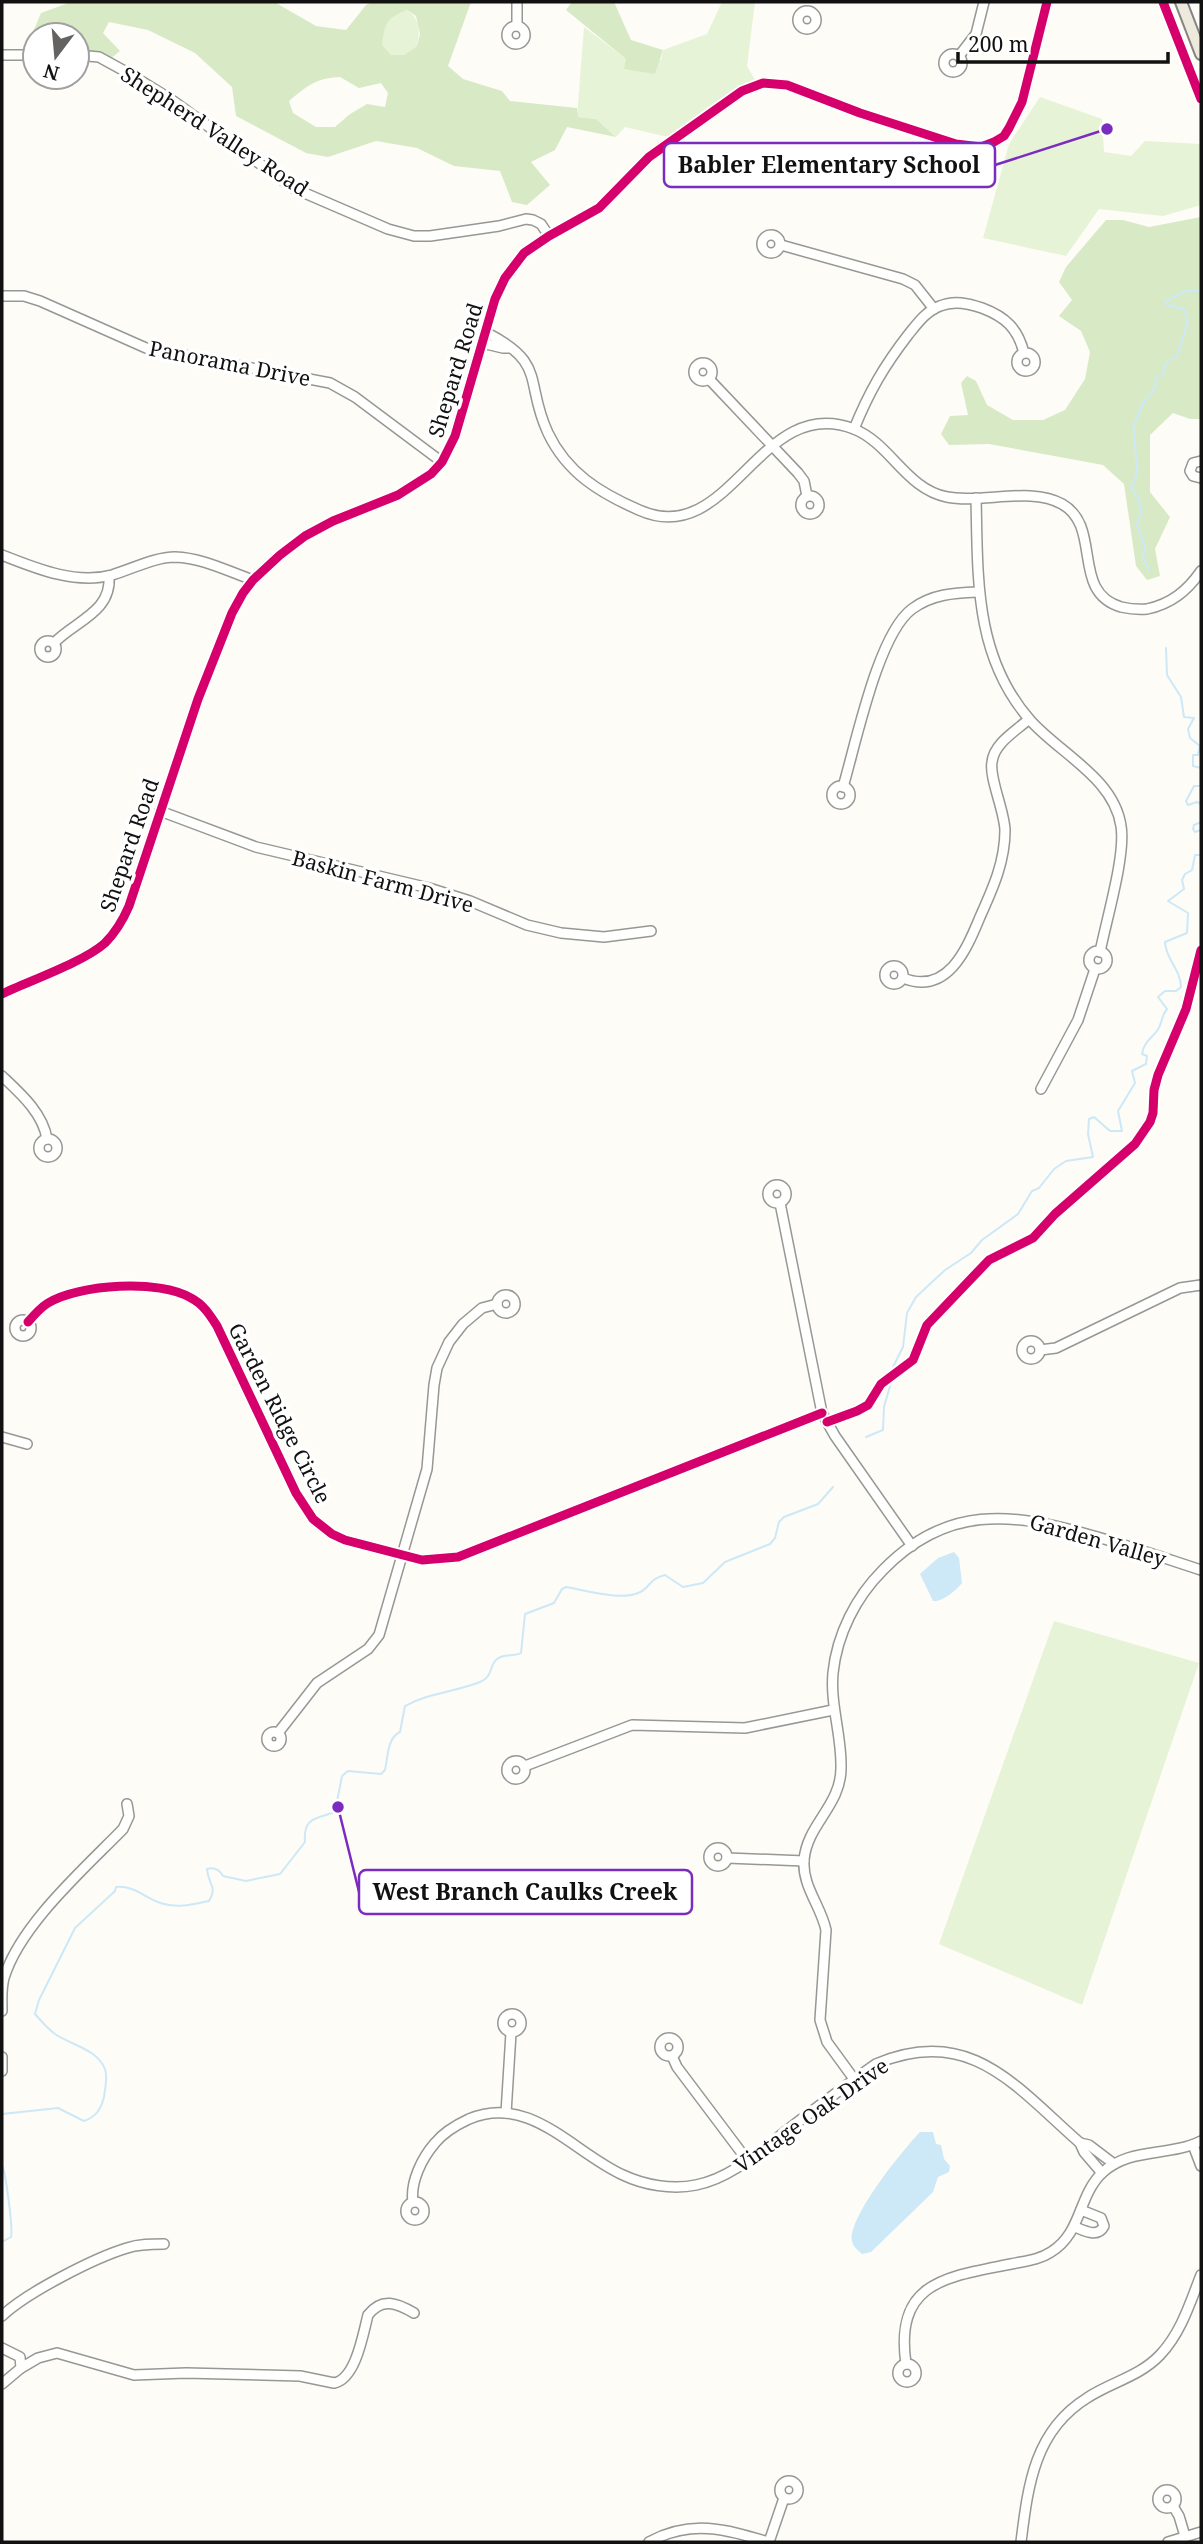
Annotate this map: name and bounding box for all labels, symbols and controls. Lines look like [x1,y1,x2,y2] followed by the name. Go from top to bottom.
[21,21,91,91] north arrow
[958,21,1168,65] scale bar
[968,30,1029,58] text: 200 m
[41,58,62,87] text: N
[116,60,314,202] street label: Shepherd Valley Road
[664,143,995,187] callout: Babler Elementary School
[678,148,980,180] text: Babler Elementary School
[421,299,489,441] street label: Shepard Road
[147,334,313,392] street label: Panorama Drive
[93,774,165,916] street label: Shepard Road
[289,843,477,919] street label: Baskin Farm Drive
[222,1318,338,1508] street label: Garden Ridge Circle
[1027,1507,1170,1573] street label: Garden Valley
[359,1870,692,1914] callout: West Branch Caulks Creek
[373,1875,678,1907] text: West Branch Caulks Creek
[728,2051,894,2179] street label: Vintage Oak Drive

